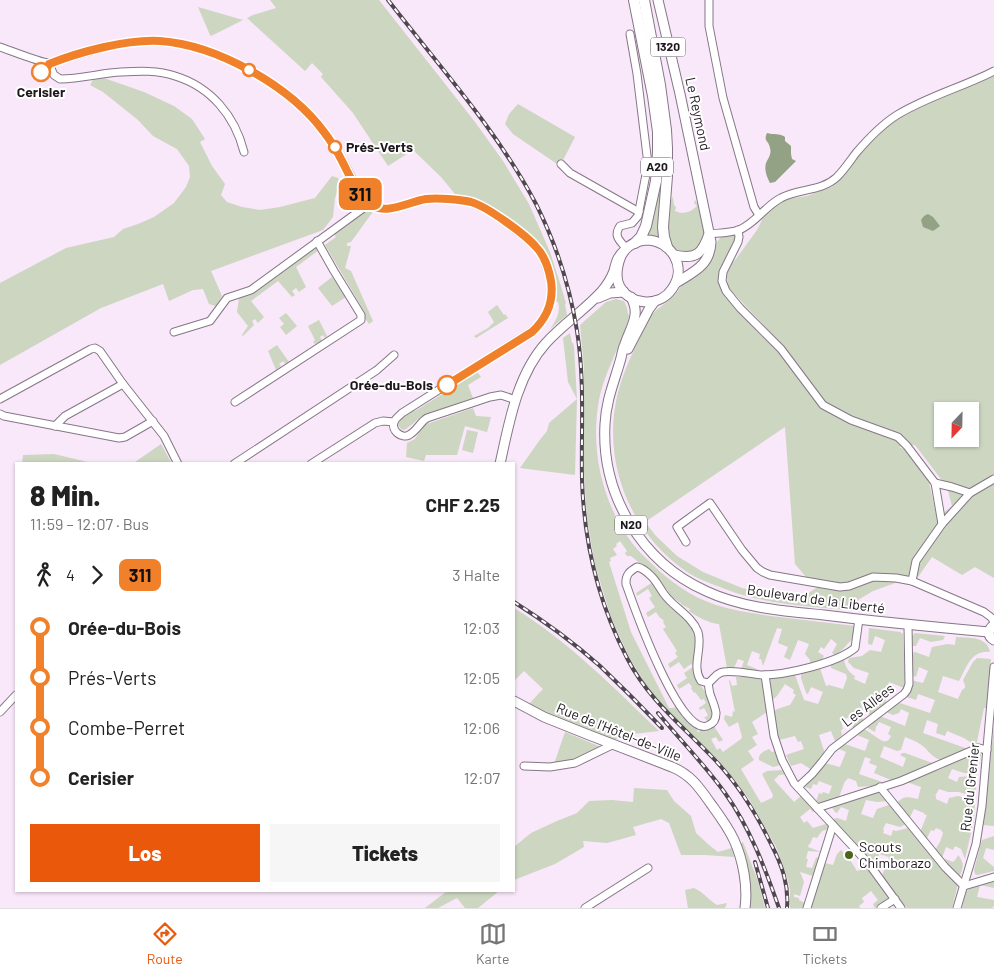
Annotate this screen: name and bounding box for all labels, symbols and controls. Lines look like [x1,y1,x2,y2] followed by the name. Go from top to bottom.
[650,38,686,56] road number: 1320
[31,62,51,82] marker: Cerisier
[242,63,256,77] unlabelled marker
[682,76,715,152] street label: Le Reymond
[17,83,66,100] place label: Cerisier
[346,138,413,155] place label: Prés-Verts
[328,140,342,154] marker: Prés-Verts
[641,158,673,176] road number: A20
[331,178,389,210] line badge: 311
[349,183,371,205] text: 311
[437,375,457,395] marker: Orée-du-Bois
[350,376,433,393] place label: Orée-du-Bois
[934,402,979,448] north arrow
[934,402,979,447] map controls
[30,478,101,512] text: 8 Min.
[425,493,500,516] text: CHF 2.25
[30,514,149,533] text: 11:59 – 12:07 · Bus
[615,516,647,534] road number: N20
[30,561,58,589] icon: walk
[83,561,111,589] icon: forward
[129,564,151,586] text: 311
[66,565,75,584] text: 4
[452,565,500,584] text: 3 Halte
[746,580,886,617] street label: Boulevard de la Liberté
[68,616,181,639] text: Orée-du-Bois
[463,618,500,637] text: 12:03
[68,666,156,689] text: Prés-Verts
[463,668,500,687] text: 12:05
[838,679,897,730] street label: Les Allées
[554,699,684,764] street label: Rue de l'Hôtel-de-Ville
[68,716,185,739] text: Combe-Perret
[463,718,500,737] text: 12:06
[956,742,983,832] street label: Rue du Grenier
[68,766,134,789] text: Cerisier
[464,768,500,787] text: 12:07
[30,824,260,882] button: Los
[270,824,500,882] button: Tickets
[859,838,931,871] place label: Scouts Chimborazo
[843,849,855,861] marker: Scouts Chimborazo
[147,920,183,967] tab: Route
[476,920,509,967] tab: Karte
[803,920,847,967] tab: Tickets

